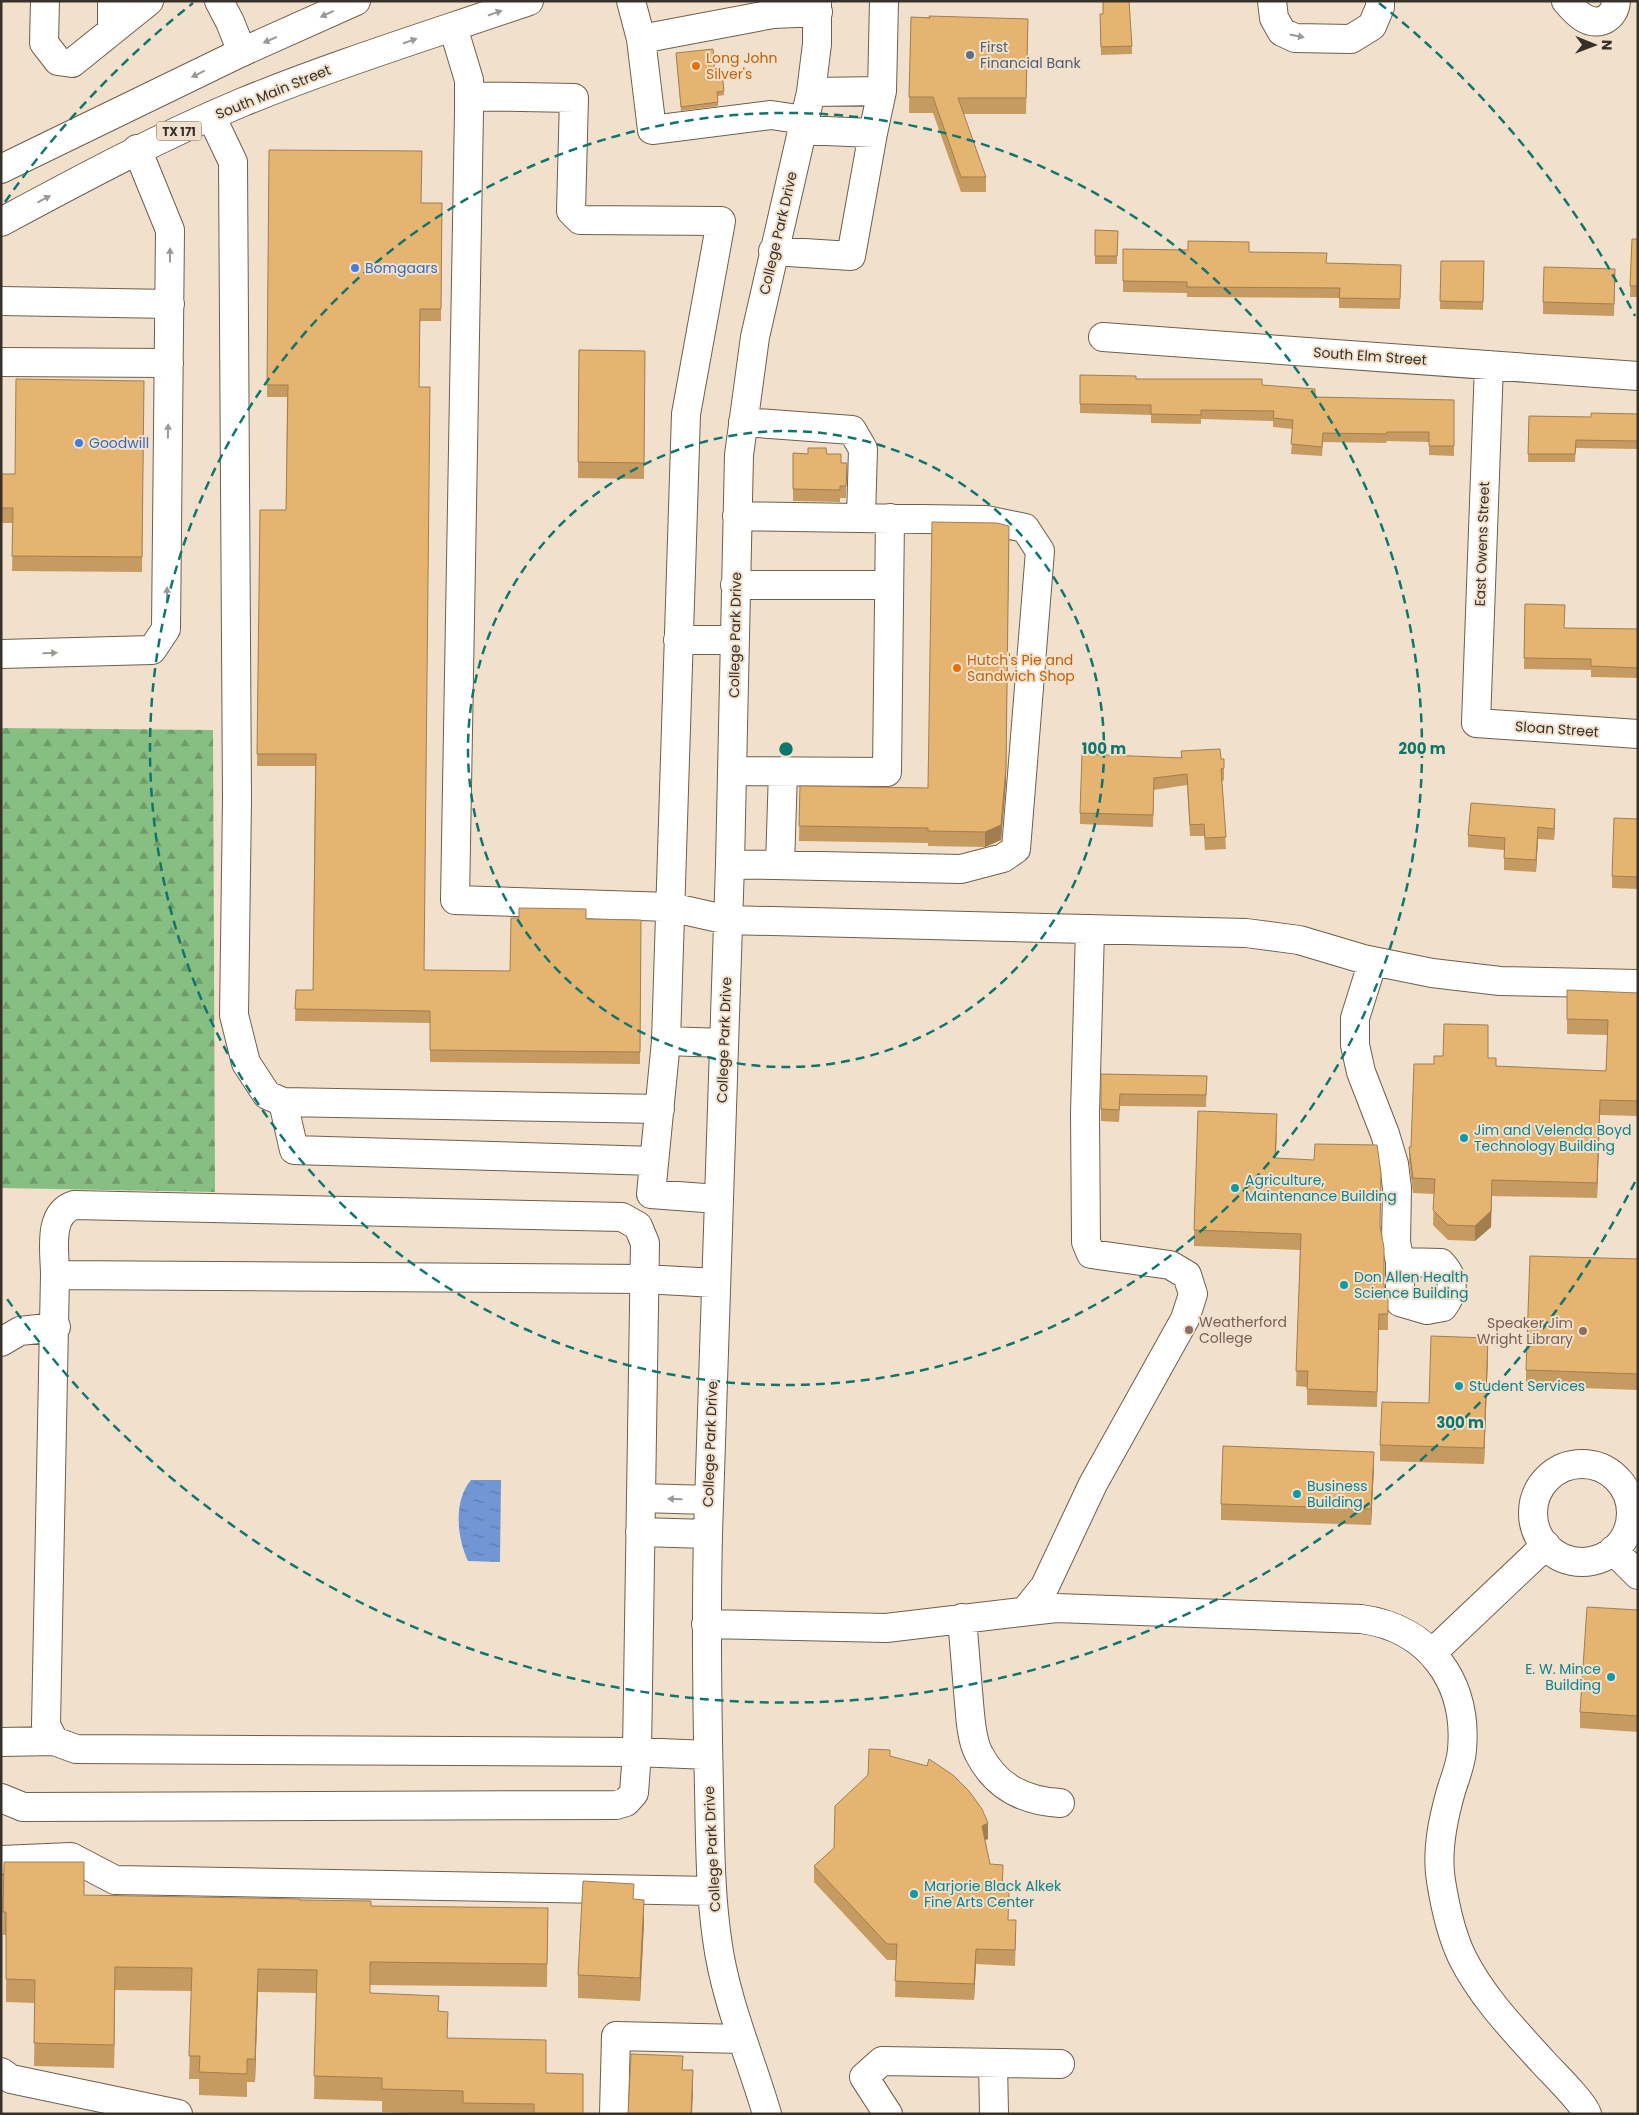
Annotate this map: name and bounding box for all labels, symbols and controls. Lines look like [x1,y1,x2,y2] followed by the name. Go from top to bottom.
[488,9,503,17] one-way arrow
[320,10,334,18] one-way arrow
[1569,20,1619,70] north arrow
[1289,33,1305,41] one-way arrow
[263,36,277,44] one-way arrow
[403,37,418,45] one-way arrow
[980,37,1081,73] place label: First Financial Bank
[1597,40,1617,51] text: N
[706,48,777,84] place label: Long John Silver's
[964,49,976,61] marker: First Financial Bank
[212,60,334,124] street label: South Main Street
[690,60,702,72] marker: Long John Silver's
[191,70,205,78] one-way arrow
[156,122,202,140] road number: TX 171
[754,169,802,297] street label: College Park Drive
[37,195,52,203] one-way arrow
[166,247,174,263] one-way arrow
[365,258,438,278] place label: Bomgaars
[349,262,361,274] marker: Bomgaars
[1313,342,1427,370] street label: South Elm Street
[164,423,172,439] one-way arrow
[89,433,149,453] place label: Goodwill
[73,437,85,449] marker: Goodwill
[1470,481,1494,607] street label: East Owens Street
[724,571,746,698] street label: College Park Drive
[163,586,171,602] one-way arrow
[42,648,58,656] one-way arrow
[967,650,1075,686] place label: Hutch's Pie and Sandwich Shop
[951,662,963,674] marker: Hutch's Pie and Sandwich Shop
[1515,716,1599,742] street label: Sloan Street
[1082,738,1126,759] text: 100 m
[1398,738,1446,759] text: 200 m
[777,740,795,758] centre of rings
[712,976,736,1103] street label: College Park Drive
[1474,1120,1631,1156] place label: Jim and Velenda Boyd Technology Building
[1458,1132,1470,1144] marker: Jim and Velenda Boyd Technology Building
[1245,1170,1397,1206] place label: Agriculture, Maintenance Building
[1229,1182,1241,1194] marker: Agriculture, Maintenance Building
[1354,1267,1469,1303] place label: Don Allen Health Science Building
[1338,1279,1350,1291] marker: Don Allen Health Science Building
[1199,1312,1287,1348] place label: Weatherford College
[1477,1313,1573,1349] place label: Speaker Jim Wright Library
[1183,1324,1195,1336] marker: Weatherford College
[1577,1325,1589,1337] marker: Speaker Jim Wright Library
[1469,1376,1585,1396] place label: Student Services
[698,1380,722,1507] street label: College Park Drive
[1453,1380,1465,1392] marker: Student Services
[1436,1412,1484,1433] text: 300 m
[1307,1476,1368,1512] place label: Business Building
[1291,1488,1303,1500] marker: Business Building
[666,1495,682,1503] one-way arrow
[1525,1659,1601,1695] place label: E. W. Mince Building
[1605,1671,1617,1683] marker: E. W. Mince Building
[699,1785,725,1912] street label: College Park Drive
[924,1876,1062,1912] place label: Marjorie Black Alkek Fine Arts Center
[908,1888,920,1900] marker: Marjorie Black Alkek Fine Arts Center

